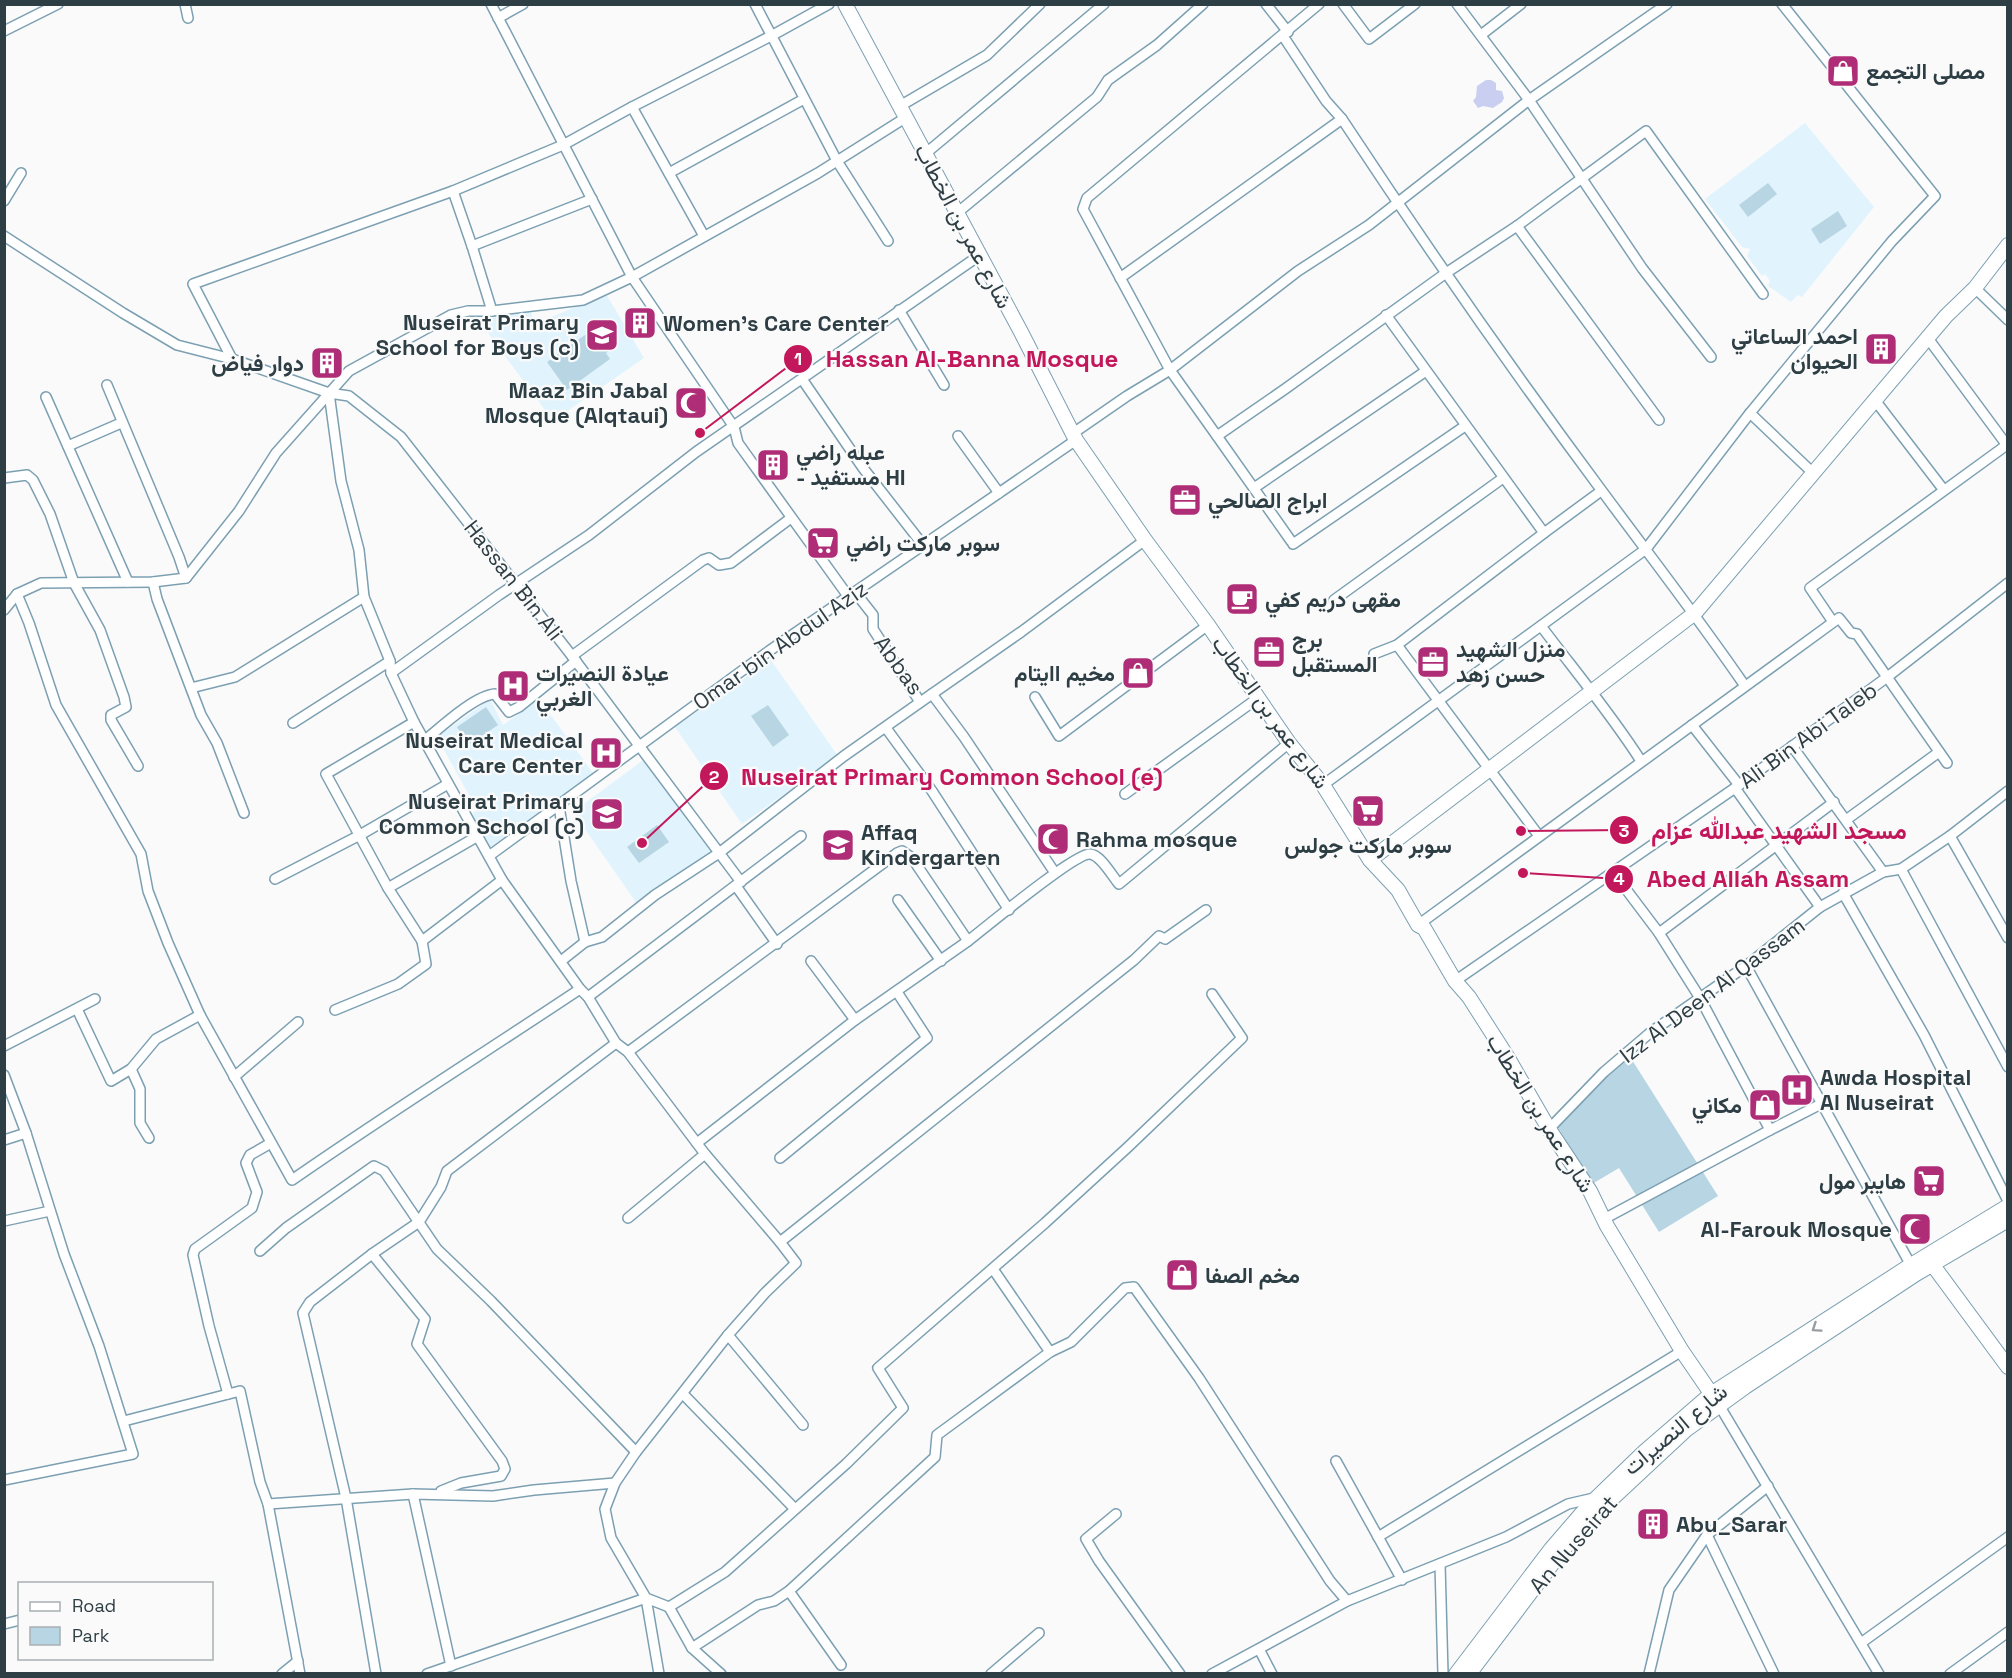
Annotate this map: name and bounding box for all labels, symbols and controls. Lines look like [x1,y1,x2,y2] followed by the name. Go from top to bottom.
[1825,53,1861,89] shop icon: مصلى التجمع
[1866,57,1985,86] place label: مصلى التجمع
[908,139,1019,314] street label: شارع عمر بن الخطاب
[622,305,658,341] building icon: Women's Care Center
[376,308,579,361] place label: Nuseirat Primary School for Boys (c)
[663,309,889,337] place label: Women's Care Center
[584,317,620,353] school or university icon: Nuseirat Primary School for Boys (c)
[1731,322,1858,375] place label: احمد الساعاتي الحيوان
[1863,331,1899,367] building icon: احمد الساعاتي الحيوان
[783,338,1130,380] callout: Hassan Al-Banna Mosque
[826,343,1118,374] text: Hassan Al-Banna Mosque
[309,345,345,381] building icon: دوار فياض
[794,347,802,370] text: 1
[211,349,304,377] place label: دوار فياض
[485,376,668,429] place label: Maaz Bin Jabal Mosque (Alqtaui)
[673,385,709,421] mosque icon: Maaz Bin Jabal Mosque (Alqtaui)
[796,438,906,491] place label: عبله راضي - مستفيد HI
[755,447,791,483] building icon: عبله راضي - مستفيد HI
[1167,482,1203,518] office icon: ابراج الصالحي
[1208,486,1327,519] place label: ابراج الصالحي
[458,514,570,646] street label: Hassan Bin Ali
[805,525,841,561] supermarket icon: سوبر ماركت راضي
[846,529,1000,562] place label: سوبر ماركت راضي
[687,574,873,716] street label: Omar bin Abdul Aziz
[1224,581,1260,617] cafe icon: مقهى دريم كفي
[1265,585,1401,618] place label: مقهى دريم كفي
[1292,625,1377,678] place label: برج المستقبل
[868,630,930,700] street label: Abbas
[1205,630,1336,795] street label: شارع عمر بن الخطاب
[1251,634,1287,670] office icon: برج المستقبل
[1456,635,1565,688] place label: منزل الشهيد حسن زهد
[1415,644,1451,680] office icon: منزل الشهيد حسن زهد
[1120,655,1156,691] shop icon: مخيم اايتام
[536,659,669,717] place label: عيادة النصيرات الغربي
[1014,659,1115,688] place label: مخيم اايتام
[495,668,531,704] hospital icon: عيادة النصيرات الغربي
[1734,676,1882,794] street label: Ali Bin Abi Taleb
[405,726,583,779] place label: Nuseirat Medical Care Center
[588,735,624,771] hospital icon: Nuseirat Medical Care Center
[699,755,1175,797] callout: Nuseirat Primary Common School (e)
[741,761,1163,792] text: Nuseirat Primary Common School (e)
[709,765,720,788] text: 2
[379,787,584,840] place label: Nuseirat Primary Common School (c)
[1350,793,1386,829] supermarket icon: سوبر ماركت جولس
[589,796,625,832] school or university icon: Nuseirat Primary Common School (c)
[1609,809,1918,851] callout: مسجد الشهيد عبدالله عزام
[1651,815,1907,847] text: مسجد الشهيد عبدالله عزام
[861,818,1001,871] place label: Affaq Kindergarten
[1619,819,1630,842] text: 3
[1035,821,1071,857] mosque icon: Rahma mosque
[1076,825,1237,853] place label: Rahma mosque
[820,827,856,863] school or university icon: Affaq Kindergarten
[1284,831,1452,859] place label: سوبر ماركت جولس
[1604,858,1861,900] callout: Abed Allah Assam
[1647,863,1849,894] text: Abed Allah Assam
[1613,867,1625,890] text: 4
[1614,911,1810,1069] street label: Izz Al Deen Al Qassam
[1480,1028,1601,1198] street label: شارع عمر بن الخطاب
[1820,1063,1971,1116] place label: Awda Hospital Al Nuseirat
[1779,1072,1815,1108] hospital icon: Awda Hospital Al Nuseirat
[1747,1087,1783,1123] shop icon: مكاني
[1692,1091,1742,1124] place label: مكاني
[1911,1163,1947,1199] supermarket icon: هايبر مول
[1819,1167,1906,1195] place label: هايبر مول
[1897,1211,1933,1247] mosque icon: Al-Farouk Mosque
[1700,1215,1892,1243] place label: Al-Farouk Mosque
[1164,1257,1200,1293] shop icon: مخم الصفا
[1205,1261,1300,1290] place label: مخم الصفا
[1812,1320,1822,1332] one-way arrow
[1617,1377,1734,1482] street label: شارع النصيرات
[1523,1489,1623,1599] street label: An Nuseirat
[1635,1506,1671,1542] building icon: Abu_Sarar
[1676,1510,1787,1538] place label: Abu_Sarar
[18,1582,213,1660] legend
[72,1594,116,1617] text: Road
[72,1624,110,1647] text: Park

